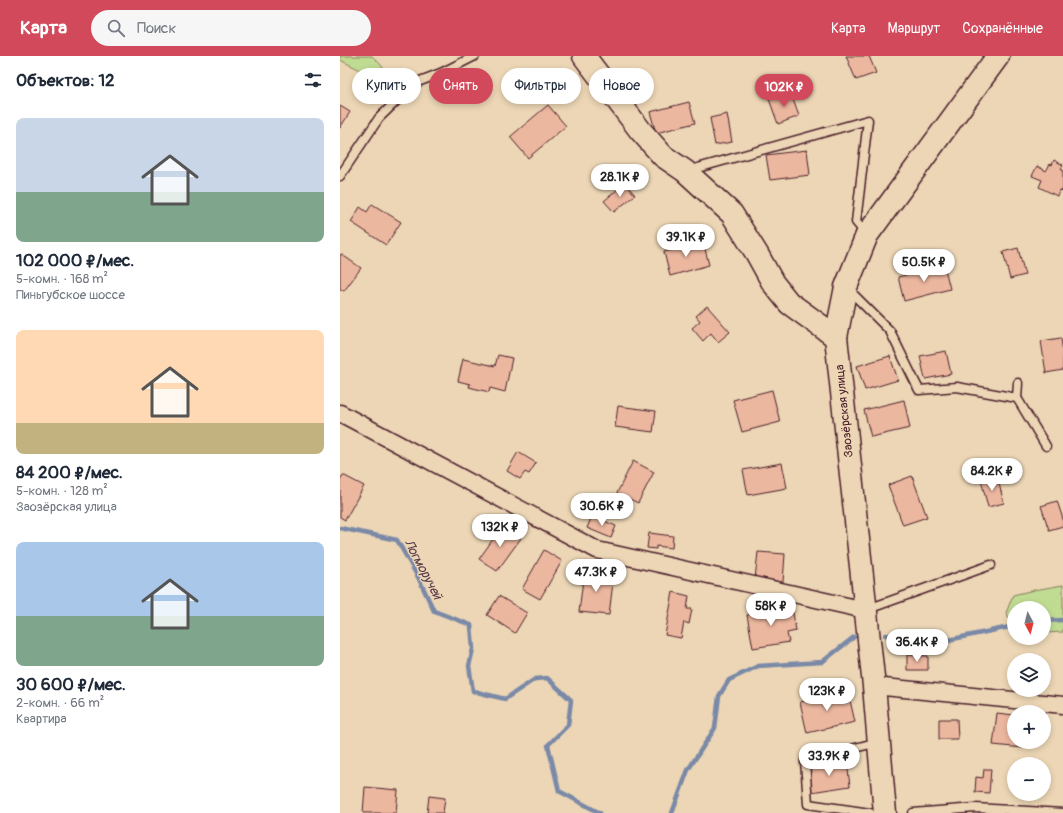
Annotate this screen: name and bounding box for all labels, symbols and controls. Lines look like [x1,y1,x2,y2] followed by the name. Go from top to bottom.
[91,10,371,46] search box
[20,16,67,40] text: Карта
[105,17,127,39] icon: search
[137,19,176,38] text: Поиск
[831,20,866,37] text: Карта
[888,20,940,37] text: Маршрут
[962,20,1043,37] text: Сохранённые
[352,68,421,104] chip: Купить
[429,68,493,104] chip: Снять
[501,68,581,104] chip: Фильтры
[589,68,654,104] chip: Новое
[302,69,324,91] icon: filters
[16,70,115,91] text: Объектов: 12
[751,74,817,108] pin: 102K ₽
[764,79,804,95] text: 102K ₽
[134,144,206,216] icon: home
[583,164,657,198] pin: 28.1K ₽
[600,169,640,185] text: 28.1K ₽
[649,224,723,258] pin: 39.1K ₽
[666,229,706,245] text: 39.1K ₽
[887,249,961,283] pin: 50.5K ₽
[16,250,134,271] text: 102 000 ₽/мес.
[902,254,946,270] text: 50.5K ₽
[16,271,108,287] text: 5-комн. · 168 m²
[16,287,125,303] text: Пиньгубское шоссе
[134,356,206,428] icon: home
[832,363,857,458] street label: Заозёрская улица
[955,458,1029,492] pin: 84.2K ₽
[16,462,123,483] text: 84 200 ₽/мес.
[971,463,1013,479] text: 84.2K ₽
[16,483,108,499] text: 5-комн. · 128 m²
[565,493,639,527] pin: 30.6K ₽
[579,498,625,514] text: 30.6K ₽
[16,499,117,515] text: Заозёрская улица
[467,514,533,548] pin: 132K ₽
[481,519,519,535] text: 132K ₽
[401,537,446,604] water label: Логморучей
[559,559,633,593] pin: 47.3K ₽
[575,564,617,580] text: 47.3K ₽
[134,568,206,640] icon: home
[743,593,799,627] pin: 58K ₽
[755,598,787,614] text: 58K ₽
[1007,601,1051,645] north arrow
[1007,601,1051,801] map controls
[880,629,954,663] pin: 36.4K ₽
[895,634,939,650] text: 36.4K ₽
[1007,653,1051,697] button: layers
[16,674,126,695] text: 30 600 ₽/мес.
[794,678,860,712] pin: 123K ₽
[808,683,846,699] text: 123K ₽
[16,695,104,711] text: 2-комн. · 66 m²
[1007,705,1051,749] button: +
[16,711,67,727] text: Квартира
[792,743,866,777] pin: 33.9K ₽
[808,748,850,764] text: 33.9K ₽
[1007,757,1051,801] button: −

